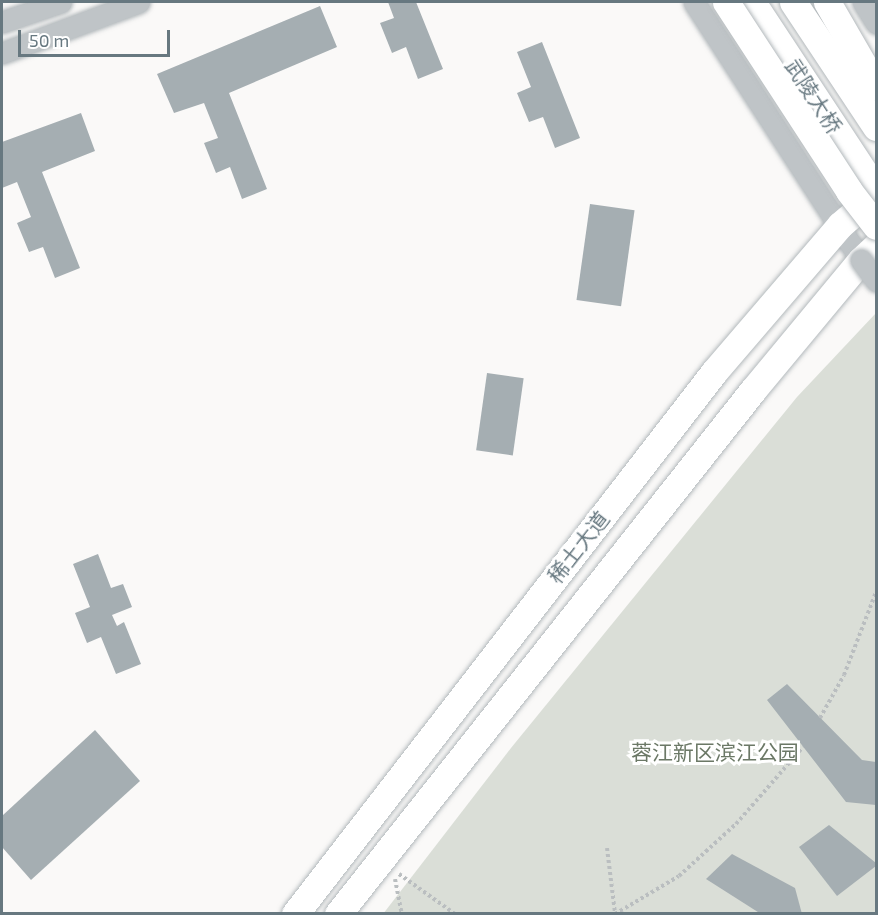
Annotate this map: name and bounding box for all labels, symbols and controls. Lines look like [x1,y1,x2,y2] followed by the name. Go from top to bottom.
[21,18,172,56] scale bar
[29,29,69,51] text: 50 m
[781,54,847,138] street label: 武陵大桥
[542,506,614,588] street label: 稀土大道
[631,739,799,765] park label: 蓉江新区滨江公园

